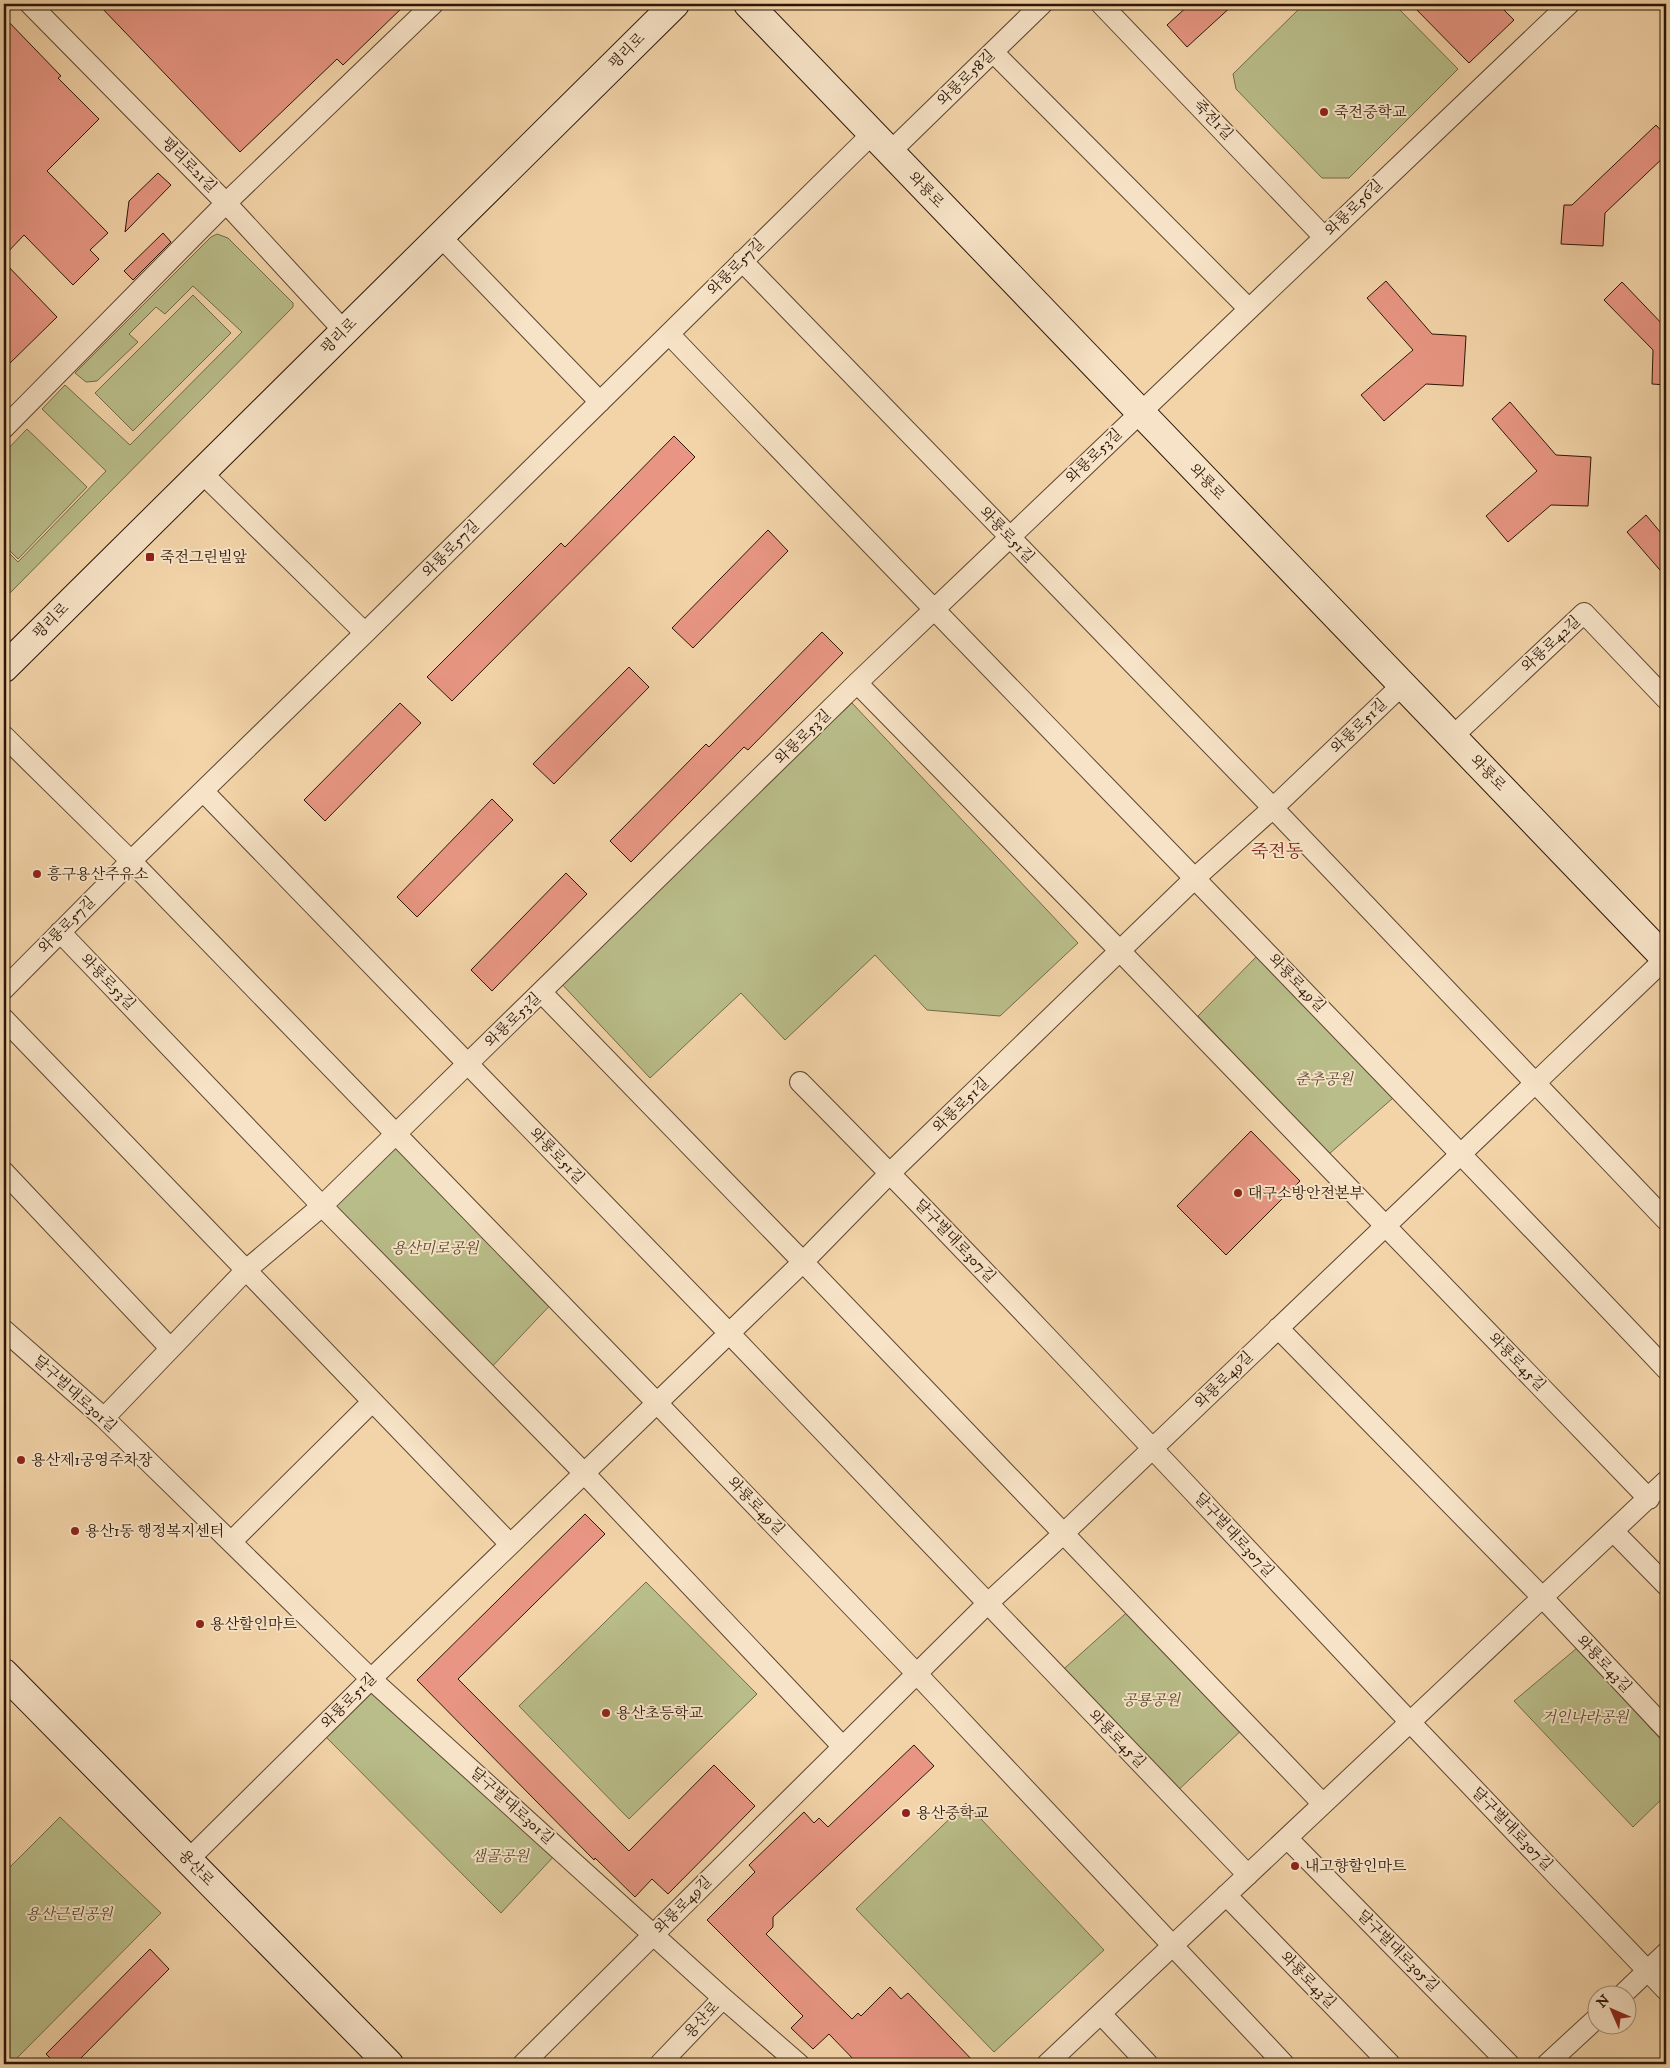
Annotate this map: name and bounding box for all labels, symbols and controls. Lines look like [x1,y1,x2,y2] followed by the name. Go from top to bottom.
[605,29,649,73] street label: 평리로
[933,46,999,110] street label: 와룡로58길
[1189,96,1237,144] street label: 죽전1길
[1334,103,1407,122] place label: 죽전중학교
[1318,106,1330,118] marker: 죽전중학교
[157,133,221,197] street label: 평리로21길
[904,168,948,213] street label: 와룡로
[1321,176,1387,240] street label: 와룡로56길
[703,234,769,300] street label: 와룡로57길
[317,314,361,358] street label: 평리로
[1062,425,1126,487] street label: 와룡로53길
[1185,460,1229,505] street label: 와룡로
[976,503,1038,567] street label: 와룡로51길
[418,516,484,582] street label: 와룡로57길
[160,548,247,567] place label: 죽전그린빌앞
[144,551,156,563] marker: 죽전그린빌앞
[29,599,73,643] street label: 평리로
[1517,612,1585,676] street label: 와룡로42길
[1327,695,1391,757] street label: 와룡로51길
[771,706,835,768] street label: 와룡로53길
[1466,751,1510,796] street label: 와룡로
[1251,841,1303,863] district label: 죽전동
[47,865,149,884] place label: 흥구용산주유소
[31,868,43,880] marker: 흥구용산주유소
[34,892,100,958] street label: 와룡로57길
[77,950,139,1014] street label: 와룡로53길
[1264,950,1330,1016] street label: 와룡로49길
[481,989,545,1051] street label: 와룡로53길
[1295,1070,1354,1089] park label: 춘추공원
[929,1074,993,1136] street label: 와룡로51길
[526,1124,588,1188] street label: 와룡로51길
[1248,1184,1364,1203] place label: 대구소방안전본부
[1232,1187,1244,1199] marker: 대구소방안전본부
[910,1195,1000,1287] street label: 달구벌대로307길
[392,1239,480,1258] park label: 용산미로공원
[1484,1329,1550,1395] street label: 와룡로45길
[1191,1347,1257,1413] street label: 와룡로49길
[29,1351,121,1437] street label: 달구벌대로301길
[31,1451,153,1470] place label: 용산제1공영주차장
[15,1454,27,1466] marker: 용산제1공영주차장
[723,1473,789,1539] street label: 와룡로49길
[1190,1489,1278,1581] street label: 달구벌대로307길
[85,1522,224,1541] place label: 용산1동 행정복지센터
[69,1525,81,1537] marker: 용산1동 행정복지센터
[210,1615,297,1634] place label: 용산할인마트
[194,1618,206,1630] marker: 용산할인마트
[1572,1631,1636,1697] street label: 와룡로43길
[317,1669,381,1733] street label: 와룡로51길
[1122,1691,1181,1710] park label: 공룡공원
[616,1704,703,1723] place label: 용산초등학교
[1084,1706,1150,1772] street label: 와룡로45길
[600,1707,612,1719] marker: 용산초등학교
[1542,1708,1630,1727] park label: 거인나라공원
[466,1763,558,1849] street label: 달구벌대로301길
[1467,1783,1557,1875] street label: 달구벌대로307길
[916,1804,989,1823] place label: 용산중학교
[900,1807,912,1819] marker: 용산중학교
[174,1846,218,1891] street label: 용산로
[471,1847,530,1866] park label: 샘골공원
[1305,1857,1407,1876] place label: 내고향할인마트
[1289,1860,1301,1872] marker: 내고향할인마트
[650,1872,716,1938] street label: 와룡로49길
[26,1905,114,1924] park label: 용산근린공원
[1353,1906,1443,1996] street label: 달구벌대로305길
[1276,1947,1340,2013] street label: 와룡로43길
[1588,1986,1638,2036] north arrow
[1593,1991,1614,2012] text: N
[680,1997,724,2042] street label: 용산로

